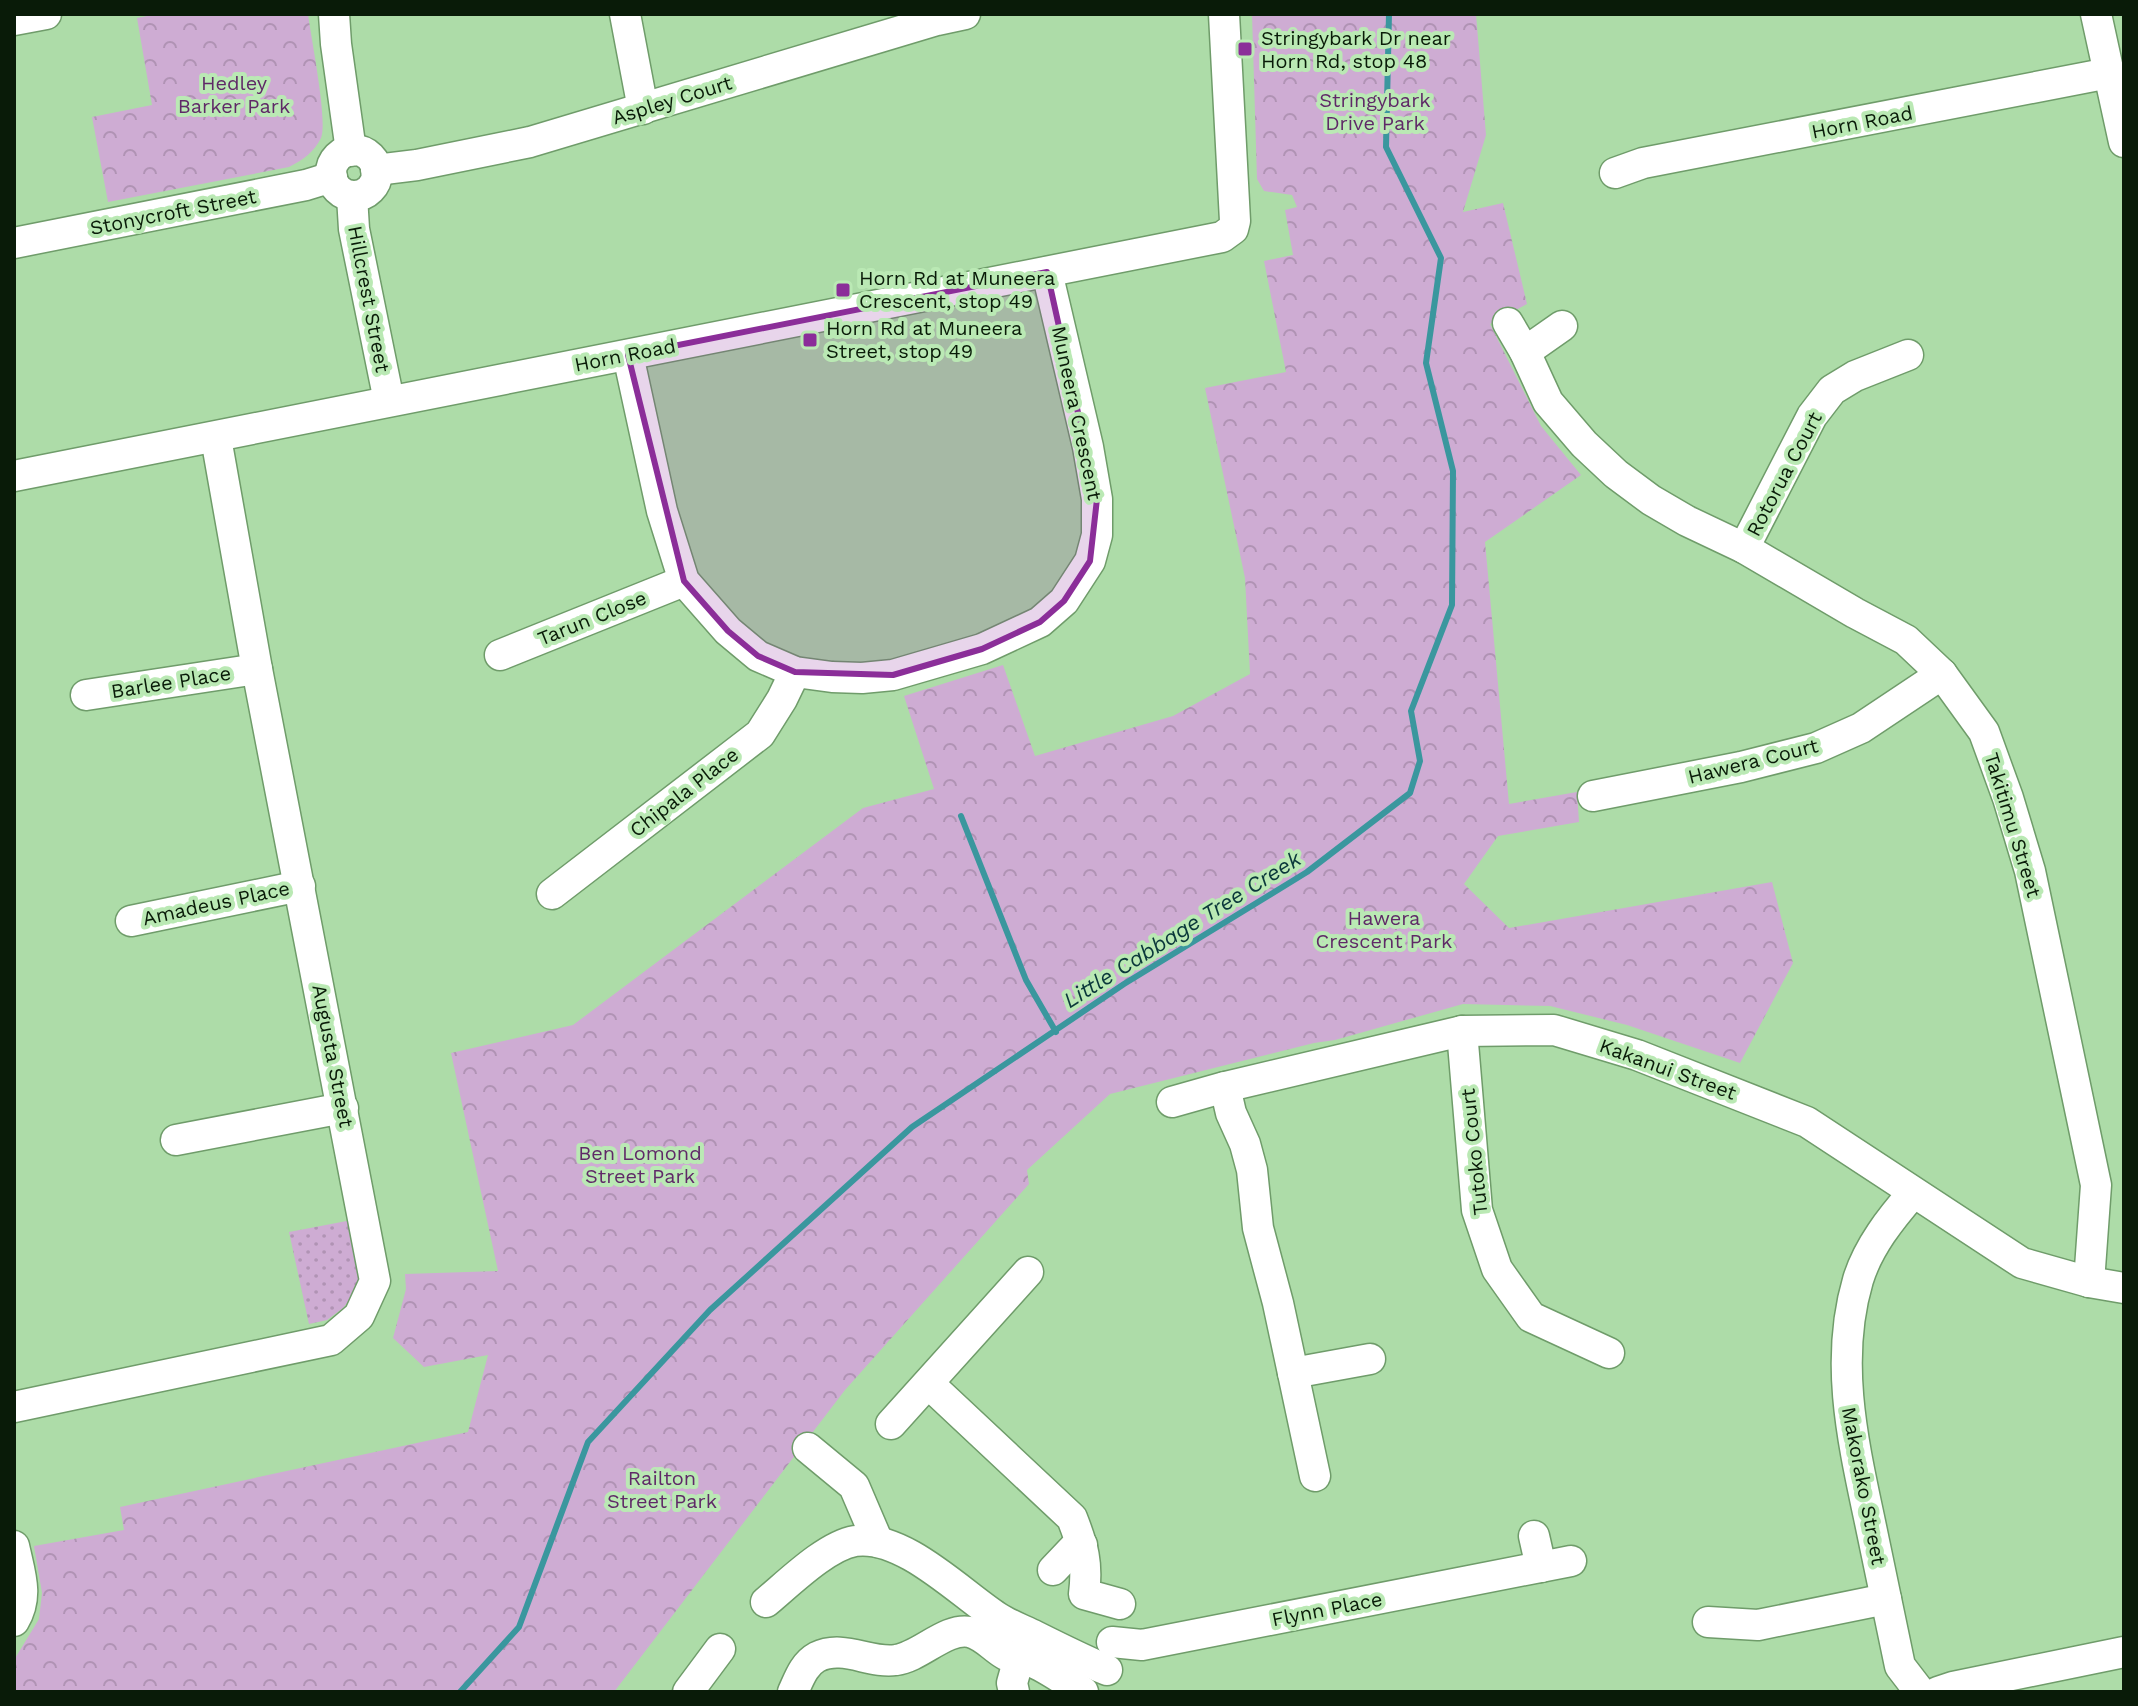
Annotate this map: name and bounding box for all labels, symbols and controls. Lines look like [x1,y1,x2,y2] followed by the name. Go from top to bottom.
[1261,26,1451,73] place label: Stringybark Dr near Horn Rd, stop 48
[1236,40,1254,58] marker: Stringybark Dr near Horn Rd, stop 48
[609,70,735,130] street label: Aspley Court
[178,71,290,118] park label: Hedley Barker Park
[1319,88,1431,135] park label: Stringybark Drive Park
[1809,100,1915,144] street label: Horn Road
[88,184,259,240] street label: Stonycroft Street
[343,224,395,375] street label: Hillcrest Street
[859,266,1055,313] place label: Horn Rd at Muneera Crescent, stop 49
[834,281,852,299] marker: Horn Rd at Muneera Crescent, stop 49
[826,316,1022,363] place label: Horn Rd at Muneera Street, stop 49
[1047,324,1107,503] street label: Muneera Crescent
[801,331,819,349] marker: Horn Rd at Muneera Street, stop 49
[572,333,678,377] street label: Horn Road
[1741,407,1827,540] street label: Rotorua Court
[534,585,650,651] street label: Tarun Close
[109,661,233,703] street label: Barlee Place
[1685,733,1821,789] street label: Hawera Court
[625,742,743,842] street label: Chipala Place
[1980,750,2047,901] street label: Takitimu Street
[1059,845,1306,1013] water label: Little Cabbage Tree Creek
[140,876,292,930] street label: Amadeus Place
[1316,906,1452,953] park label: Hawera Crescent Park
[307,982,359,1130] street label: Augusta Street
[1596,1033,1740,1105] street label: Kakanui Street
[1455,1087,1493,1217] street label: Tutoko Court
[578,1141,702,1188] park label: Ben Lomond Street Park
[1837,1405,1891,1568] street label: Makorako Street
[607,1466,717,1513] park label: Railton Street Park
[1270,1587,1384,1631] street label: Flynn Place

